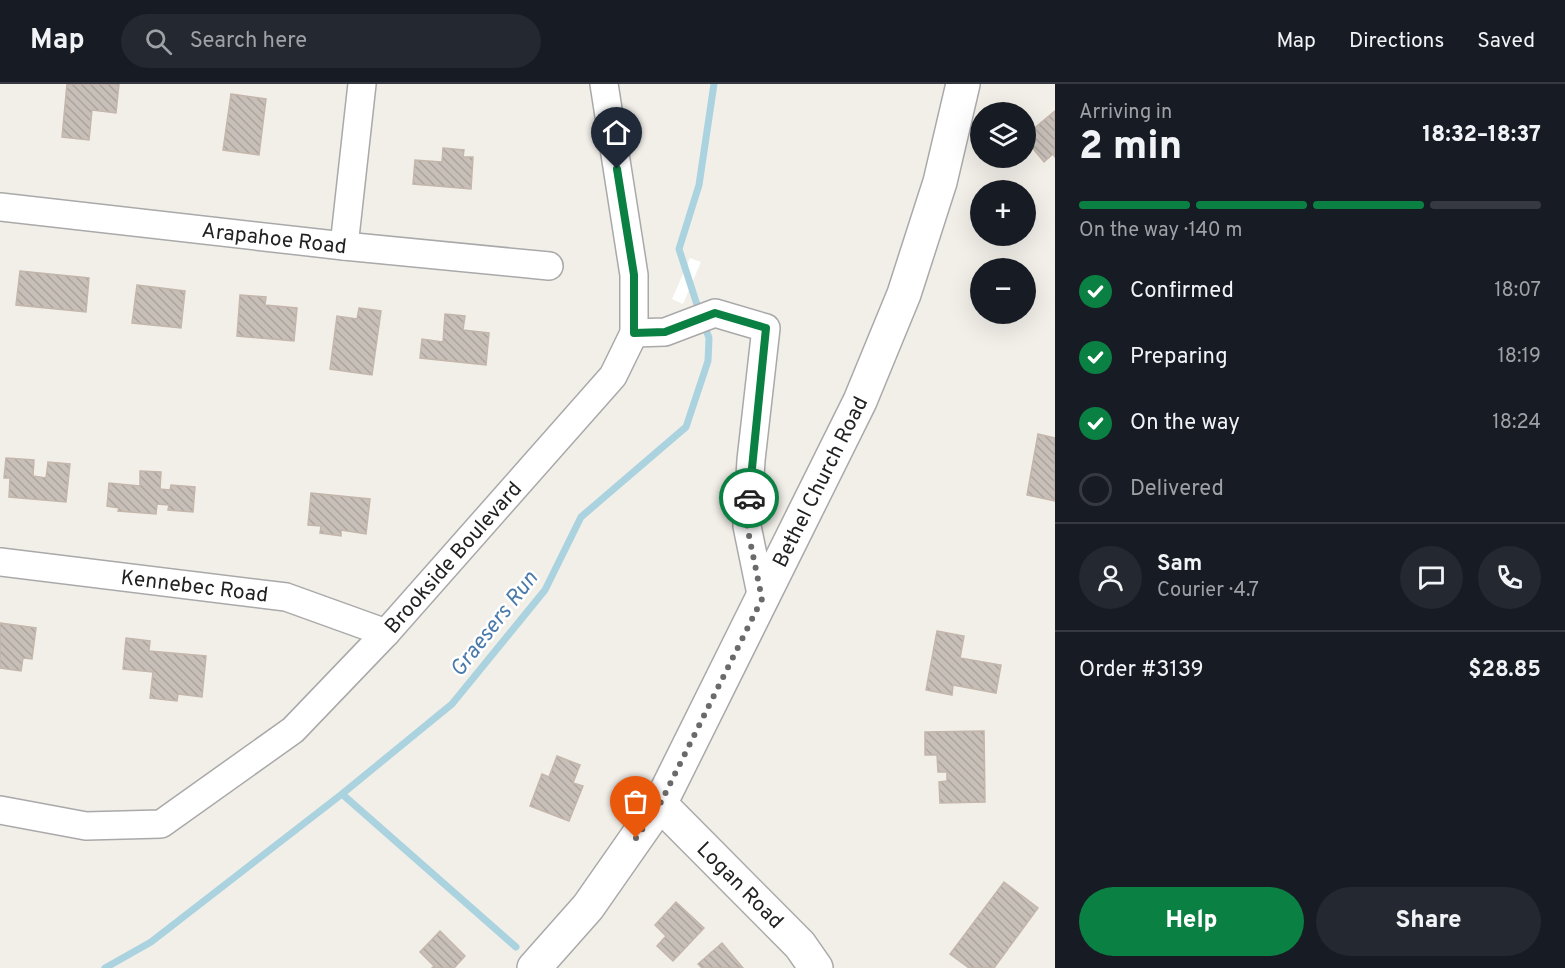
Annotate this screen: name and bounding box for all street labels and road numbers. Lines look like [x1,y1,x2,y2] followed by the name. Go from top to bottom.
[200,218,348,261] street label: Arapahoe Road
[768,392,875,572] street label: Bethel Church Road
[380,476,528,640] street label: Brookside Boulevard
[119,565,270,610] street label: Kennebec Road
[690,837,788,935] street label: Logan Road

